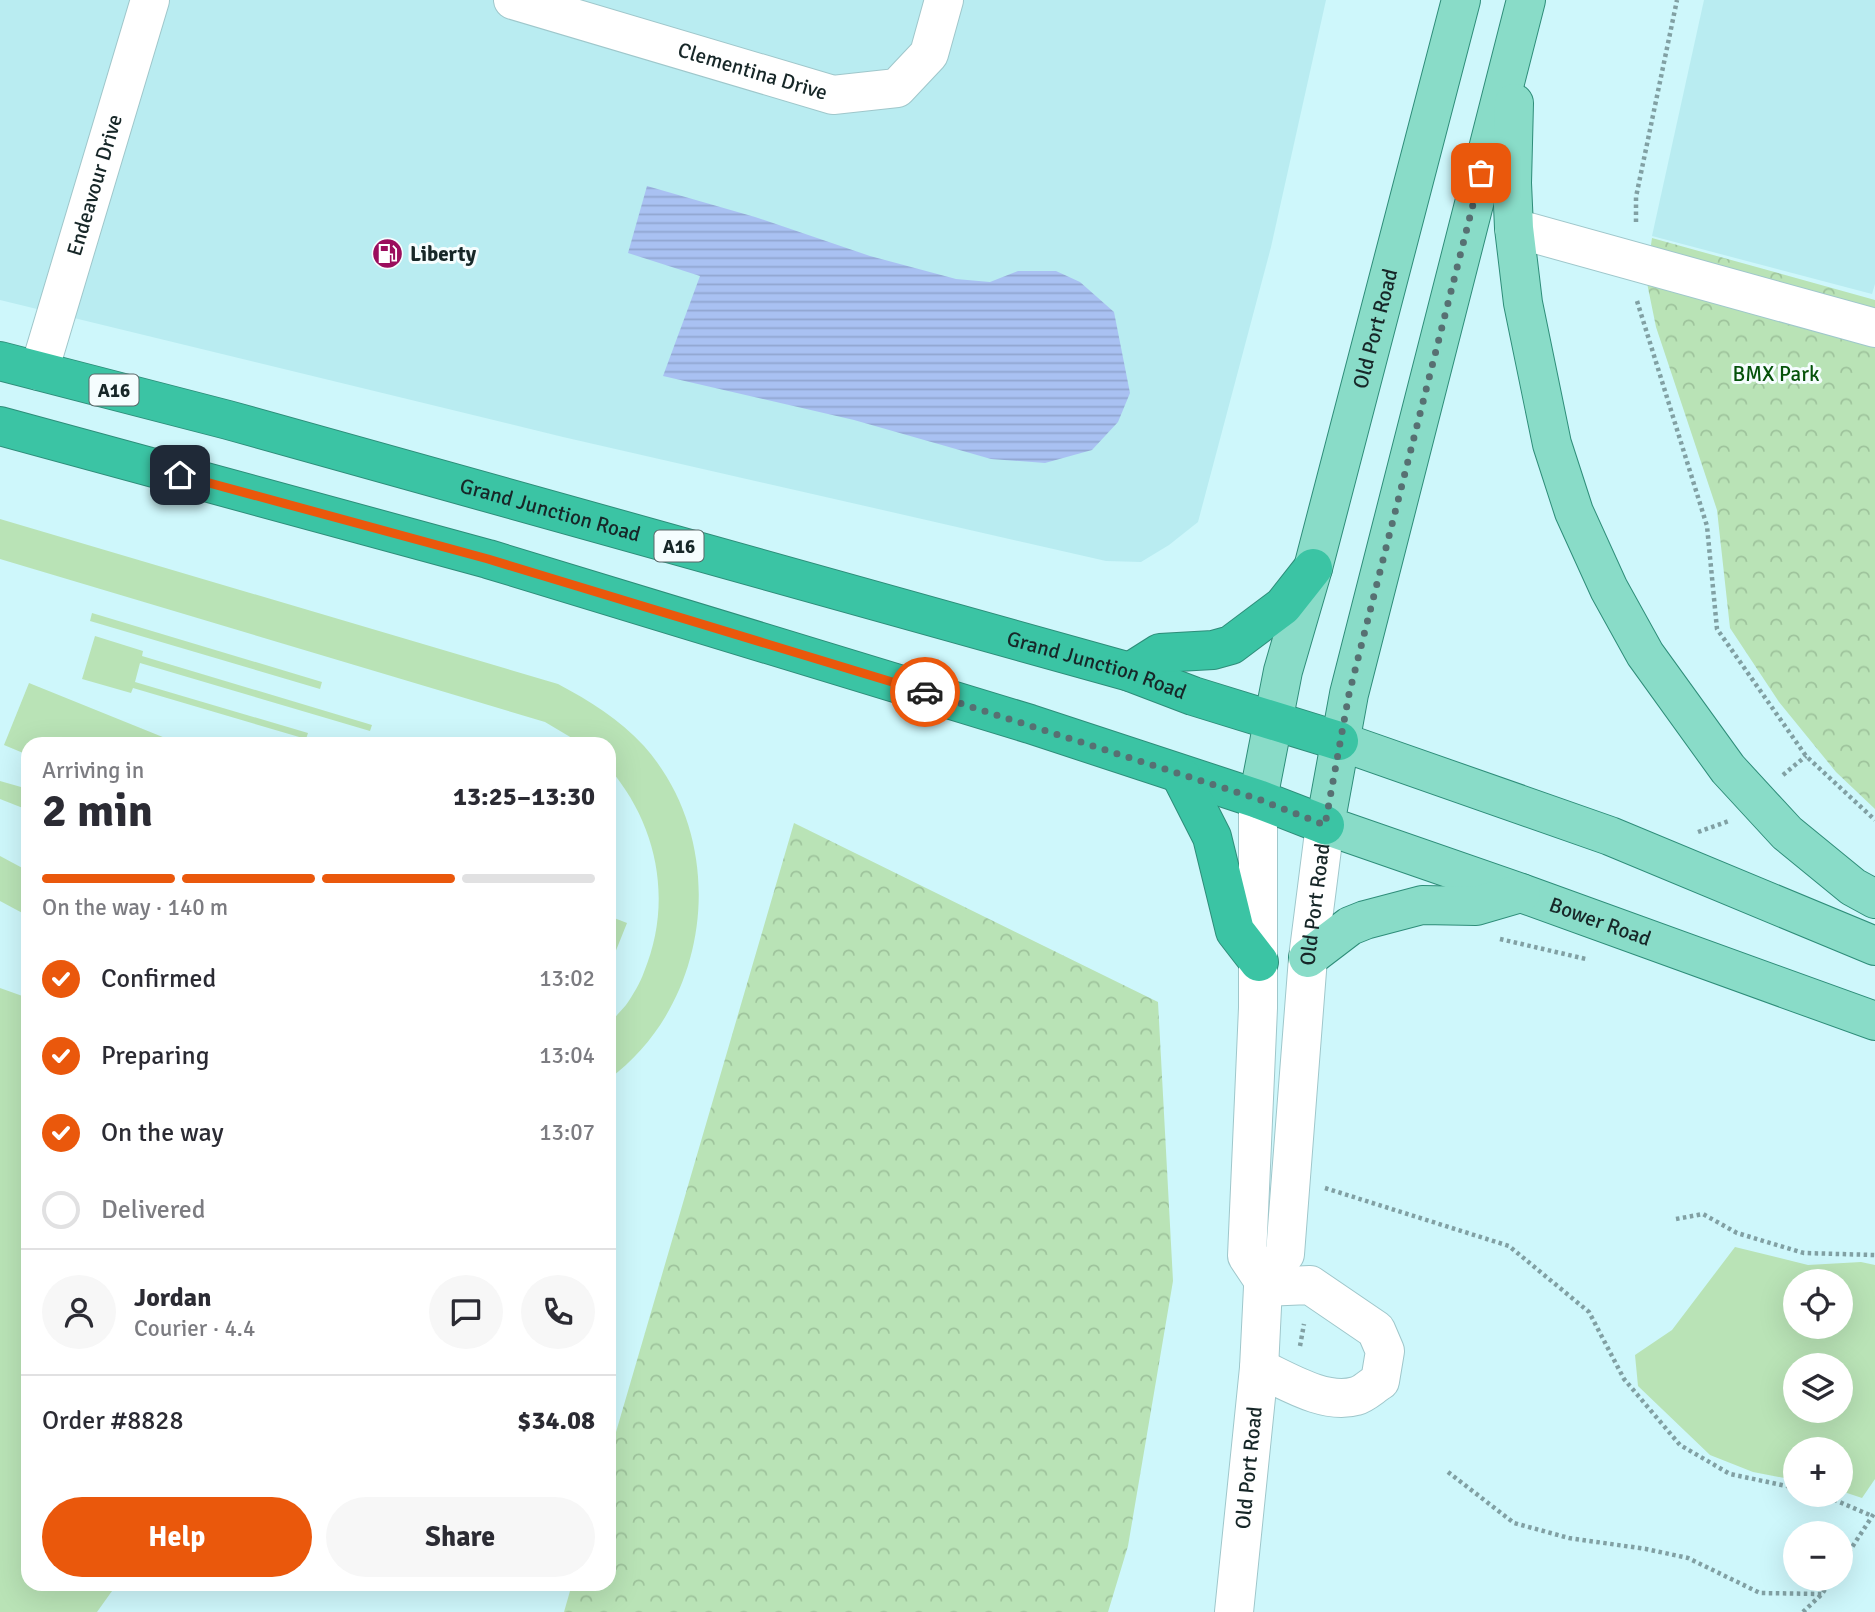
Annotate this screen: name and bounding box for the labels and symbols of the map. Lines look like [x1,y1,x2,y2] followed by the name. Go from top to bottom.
[675,37,831,106] street label: Clementina Drive
[61,111,128,259] street label: Endeavour Drive
[1451,143,1511,203] pin
[370,237,404,271] fuel station icon: Liberty
[410,241,477,267] place label: Liberty
[1347,266,1403,392] street label: Old Port Road
[1733,361,1820,387] park label: BMX Park
[90,374,138,406] road number: A16
[150,445,210,505] pin
[457,472,643,548] street label: Grand Junction Road
[654,530,704,562] road number: A16
[1004,625,1190,705] street label: Grand Junction Road
[890,657,960,727] courier
[1294,842,1336,966] street label: Old Port Road
[1546,891,1654,952] street label: Bower Road
[1230,1405,1268,1530] street label: Old Port Road

